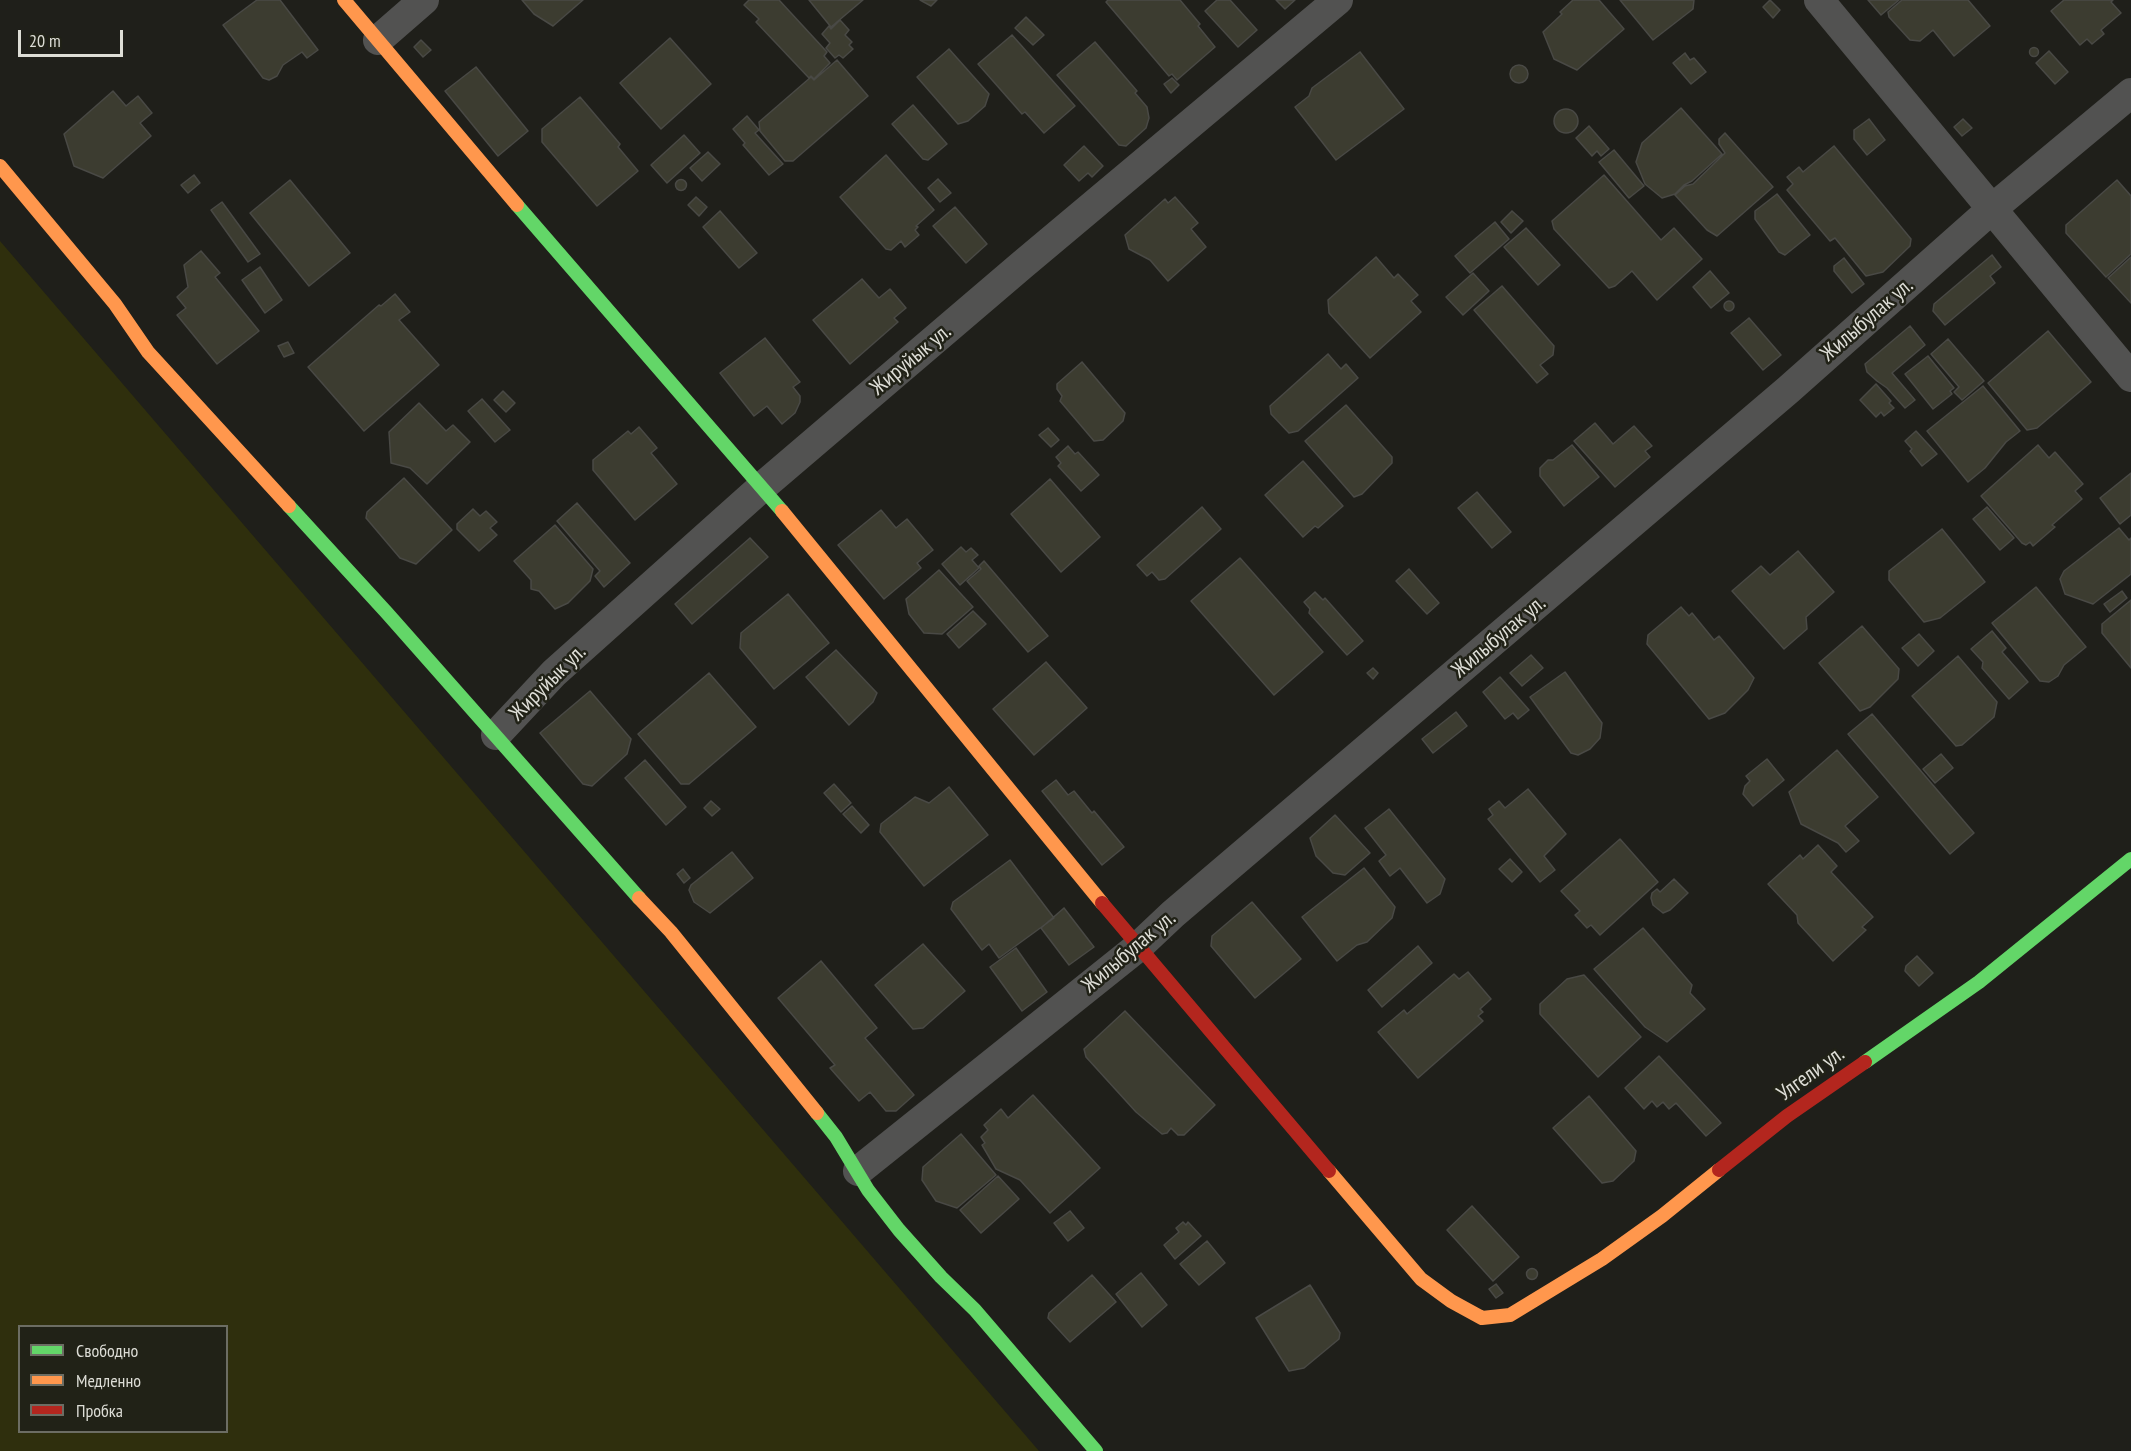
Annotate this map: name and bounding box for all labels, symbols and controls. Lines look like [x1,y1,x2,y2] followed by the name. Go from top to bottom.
[21,18,126,56] scale bar
[29,29,61,52] text: 20 m
[1815,273,1919,367] street label: Жилыбулак ул.
[865,319,957,401] street label: Жируйык ул.
[1447,590,1551,684] street label: Жилыбулак ул.
[504,639,592,727] street label: Жируйык ул.
[1077,905,1181,999] street label: Жилыбулак ул.
[1772,1041,1850,1107] street label: Улгели ул.
[18,1325,228,1433] legend
[76,1339,138,1362] text: Свободно
[76,1369,141,1392] text: Медленно
[76,1399,123,1422] text: Пробка

